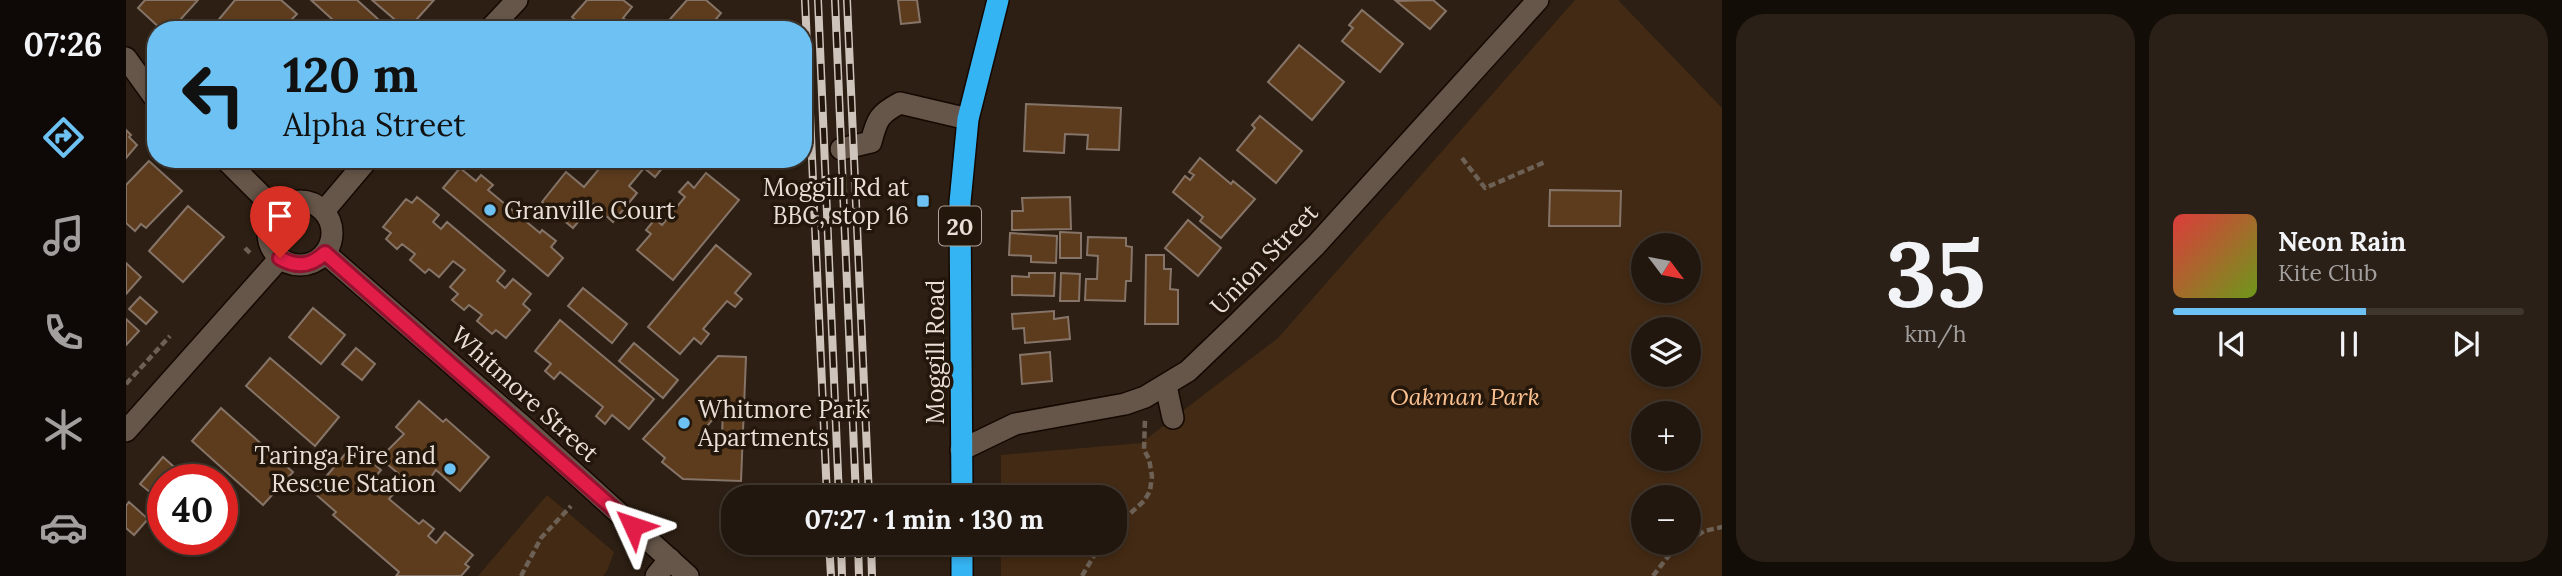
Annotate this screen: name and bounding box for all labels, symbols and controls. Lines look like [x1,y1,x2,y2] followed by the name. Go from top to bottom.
[24,24,102,65] text: 07:26
[283,43,418,105] text: 120 m
[168,49,259,140] icon: left
[283,104,466,145] text: Alpha Street
[39,113,88,162] icon: directions
[763,172,910,231] place label: Moggill Rd at BBC, stop 16
[250,186,310,258] pin
[915,193,931,209] marker: Moggill Rd at BBC, stop 16
[504,195,676,226] place label: Granville Court
[261,197,299,235] icon: arrive
[1203,197,1325,321] street label: Union Street
[482,202,498,218] marker: Granville Court
[939,206,981,246] road number: 20
[39,211,88,260] icon: music
[1885,215,1986,332] text: 35
[2278,225,2406,258] text: Neon Rain
[1631,233,1701,303] north arrow
[1631,233,1701,555] map controls
[2278,258,2377,287] text: Kite Club
[920,280,951,424] street label: Moggill Road
[39,308,88,357] icon: phone
[1631,317,1701,387] button: layers
[445,319,606,469] street label: Whitmore Street
[1904,319,1967,348] text: km/h
[2213,325,2251,363] icon: previous
[2330,325,2368,363] icon: pause
[2447,325,2485,363] icon: next
[1390,381,1540,412] park label: Oakman Park
[697,394,868,453] place label: Whitmore Park Apartments
[1631,401,1701,471] button: +
[39,405,88,454] icon: climate
[676,415,692,431] marker: Whitmore Park Apartments
[255,440,436,499] place label: Taringa Fire and Rescue Station
[442,461,458,477] marker: Taringa Fire and Rescue Station
[147,464,238,555] speed limit sign: 40
[1631,485,1701,555] button: −
[596,489,670,563] position arrow
[39,503,88,552] icon: car
[804,503,1044,536] text: 07:27 · 1 min · 130 m

